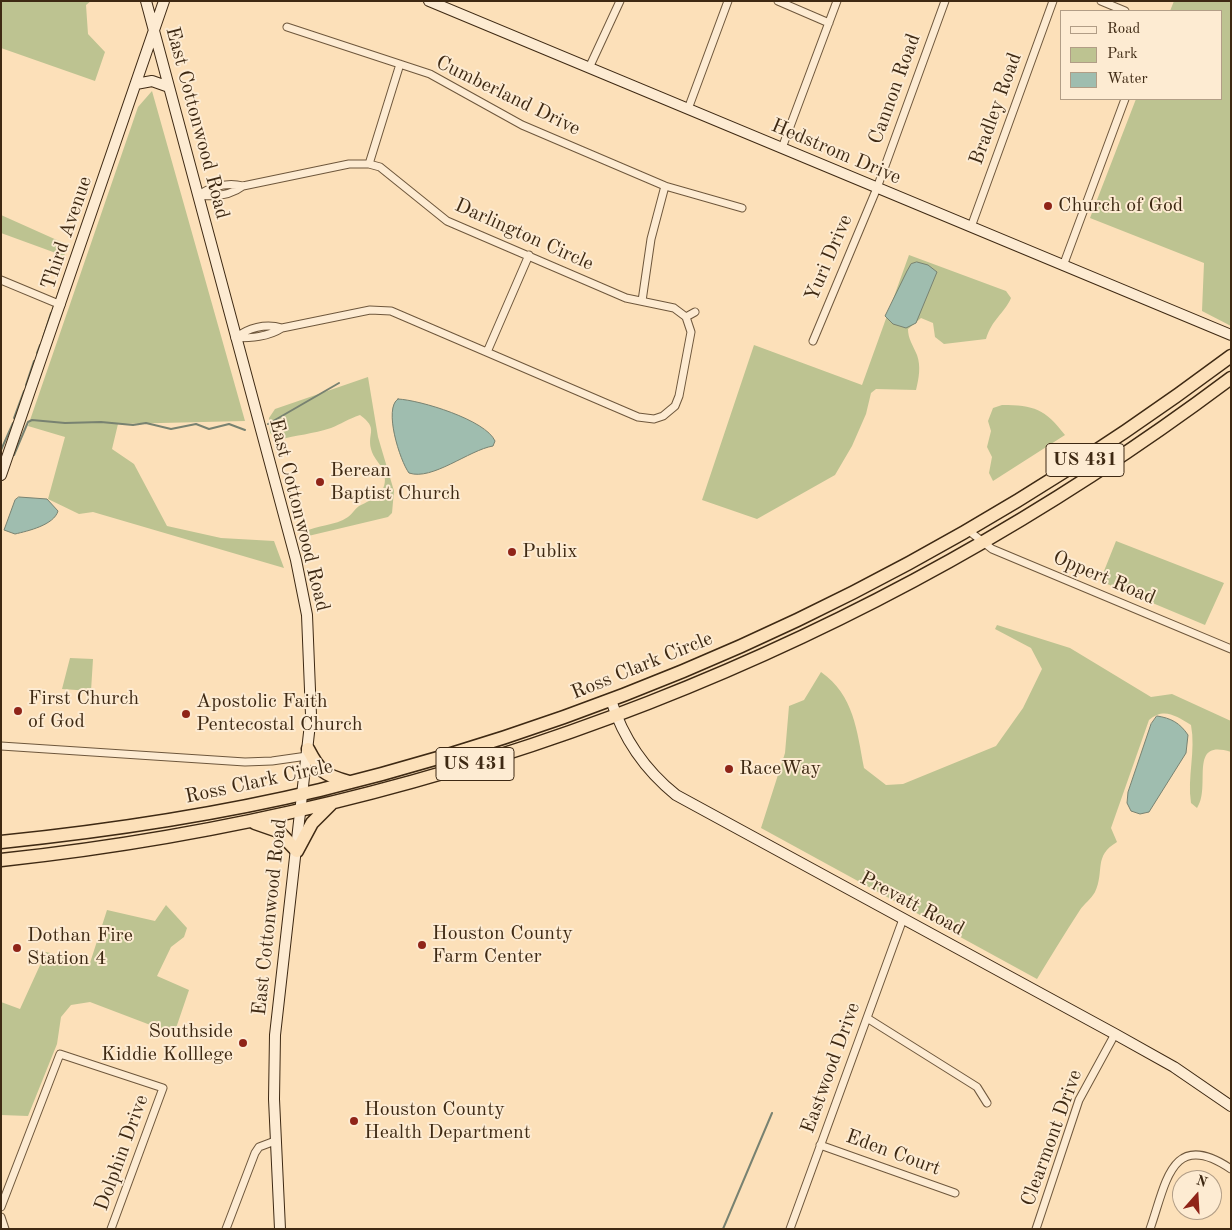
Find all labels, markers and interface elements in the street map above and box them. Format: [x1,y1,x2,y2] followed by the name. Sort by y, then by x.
[1060,10,1222,100] legend
[1107,22,1140,37] text: Road
[160,24,234,222] street label: East Cottonwood Road
[864,31,926,147] street label: Cannon Road
[1107,47,1138,62] text: Park
[965,50,1027,168] street label: Bradley Road
[432,51,584,141] street label: Cumberland Drive
[1107,72,1148,87] text: Water
[767,114,905,190] street label: Hedstrom Drive
[36,173,98,293] street label: Third Avenue
[451,194,597,276] street label: Darlington Circle
[1058,194,1183,218] place label: Church of God
[1042,200,1054,212] marker: Church of God
[800,211,858,305] street label: Yuri Drive
[263,416,335,614] street label: East Cottonwood Road
[1046,444,1124,476] road number: US 431
[330,459,460,506] place label: Berean Baptist Church
[314,476,326,488] marker: Berean Baptist Church
[522,540,578,564] place label: Publix
[506,546,518,558] marker: Publix
[1049,546,1159,610] street label: Oppert Road
[568,627,716,705] street label: Ross Clark Circle
[28,687,139,734] place label: First Church of God
[196,690,363,737] place label: Apostolic Faith Pentecostal Church
[12,705,24,717] marker: First Church of God
[180,708,192,720] marker: Apostolic Faith Pentecostal Church
[436,748,514,781] road number: US 431
[183,755,335,809] street label: Ross Clark Circle
[739,757,821,781] place label: RaceWay
[723,763,735,775] marker: RaceWay
[248,817,292,1017] street label: East Cottonwood Road
[856,866,968,942] street label: Prevatt Road
[432,922,573,969] place label: Houston County Farm Center
[27,924,133,971] place label: Dothan Fire Station 4
[416,939,428,951] marker: Houston County Farm Center
[11,942,23,954] marker: Dothan Fire Station 4
[796,999,866,1137] street label: Eastwood Drive
[101,1020,233,1067] place label: Southside Kiddie Kolllege
[237,1037,249,1049] marker: Southside Kiddie Kolllege
[1016,1067,1088,1209] street label: Clearmont Drive
[90,1092,154,1214] street label: Dolphin Drive
[364,1098,531,1145] place label: Houston County Health Department
[348,1115,360,1127] marker: Houston County Health Department
[842,1125,944,1181] street label: Eden Court
[1172,1170,1222,1220] north arrow
[1194,1173,1209,1190] text: N

